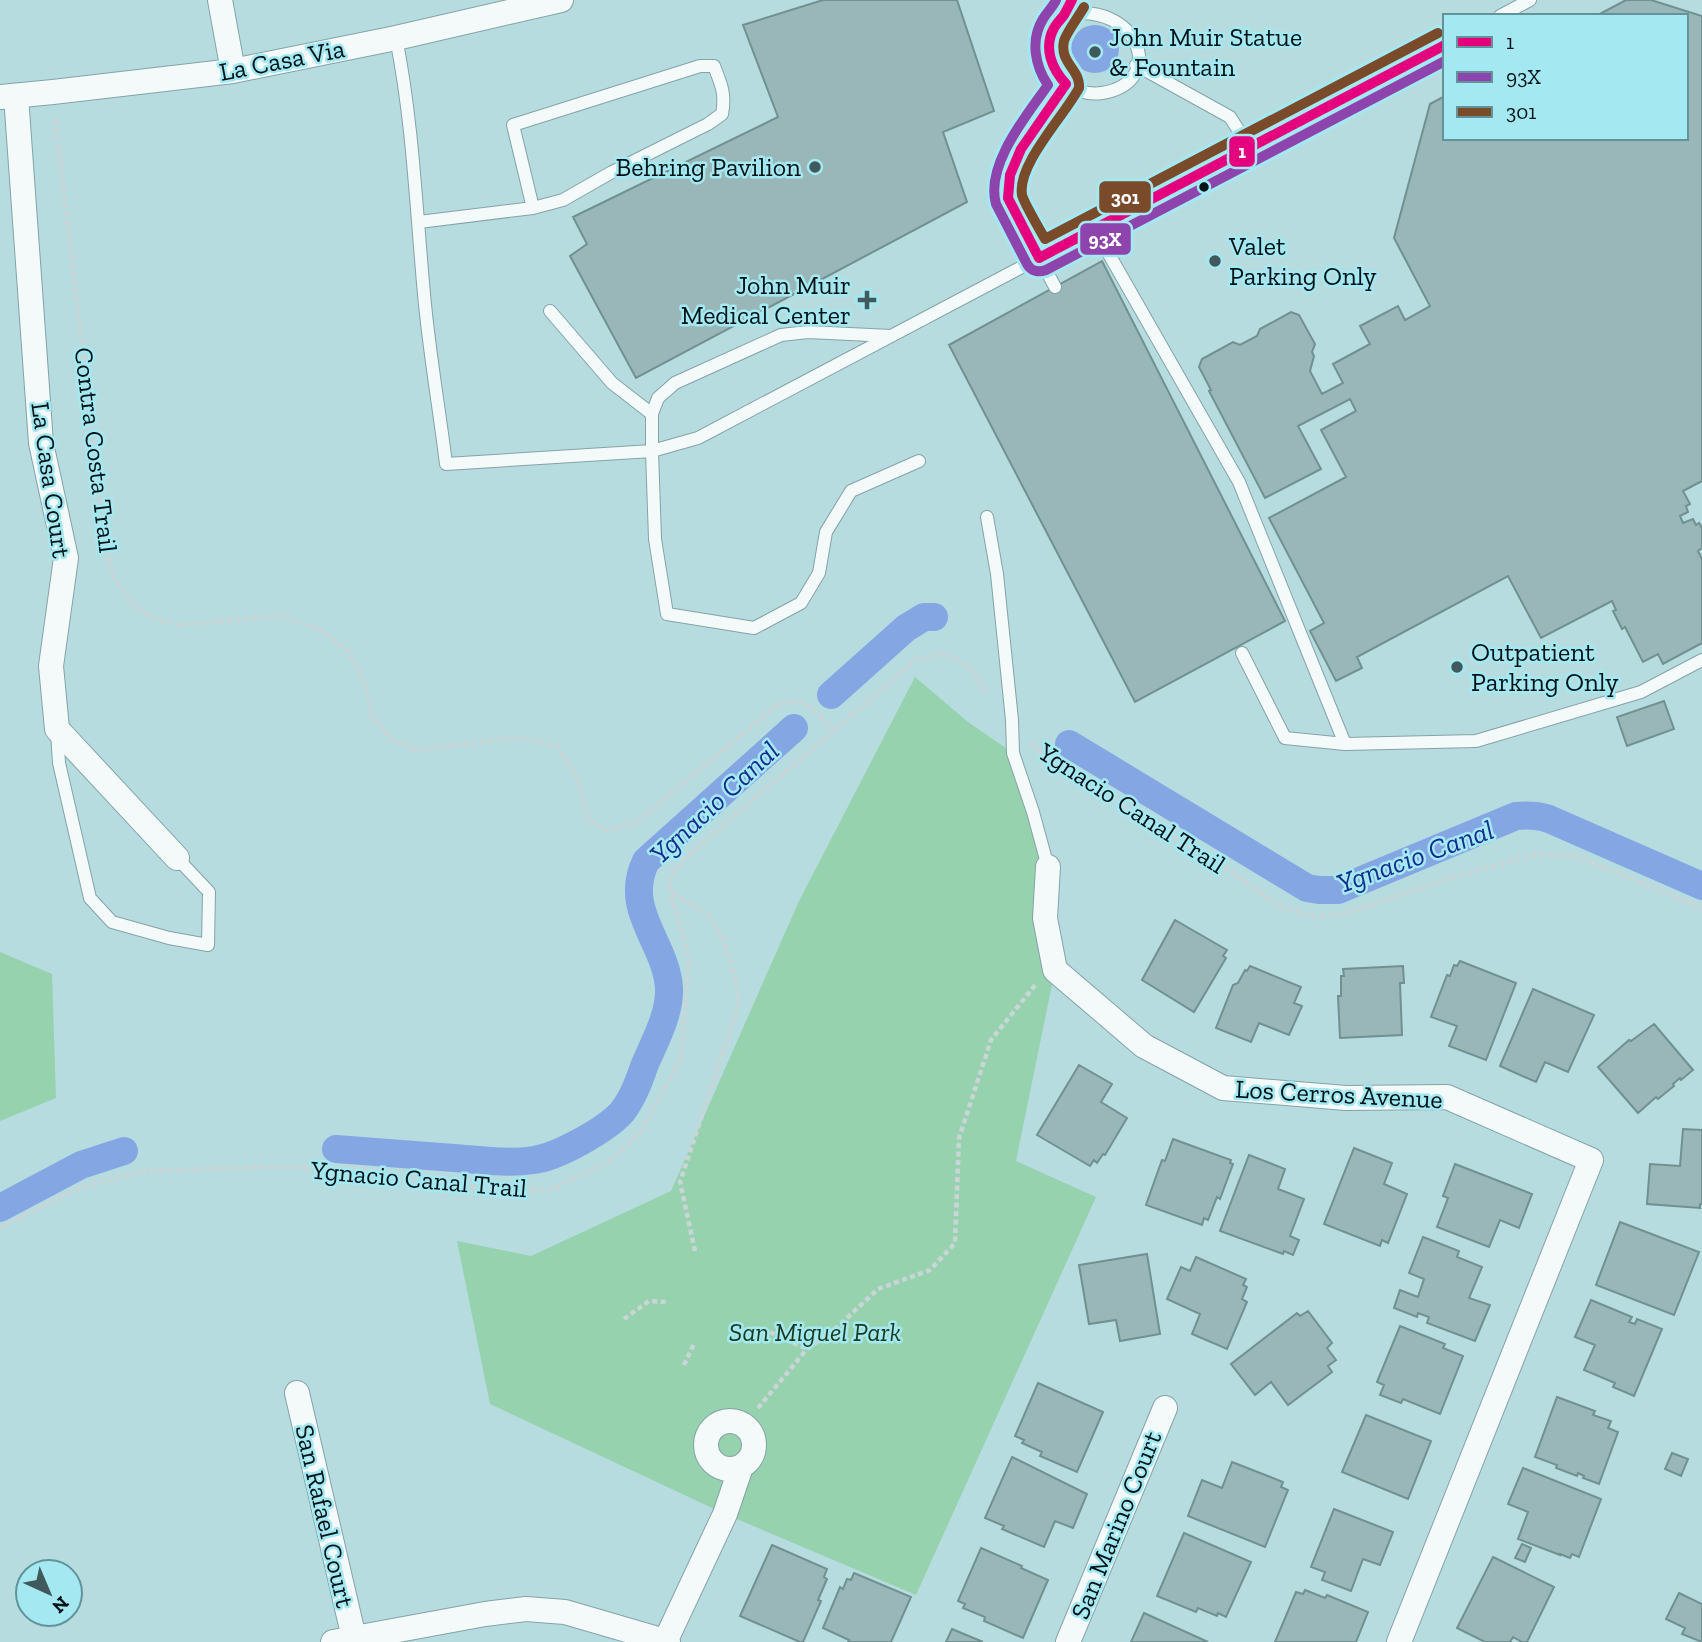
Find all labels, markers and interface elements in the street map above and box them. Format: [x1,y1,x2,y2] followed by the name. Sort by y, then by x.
[1443,14,1688,140] legend
[1109,21,1302,83] place label: John Muir Statue & Fountain
[1506,29,1514,54] text: 1
[217,32,348,88] street label: La Casa Via
[1087,44,1103,60] marker: John Muir Statue & Fountain
[1506,64,1541,89] text: 93X
[1506,99,1536,124] text: 301
[1228,135,1256,168] line badge: 1
[1238,140,1246,163] text: 1
[616,151,801,183] place label: Behring Pavilion
[807,159,823,175] marker: Behring Pavilion
[1098,180,1152,214] line badge: 301
[1197,180,1211,194] unlabelled marker
[1111,186,1140,209] text: 301
[1079,222,1132,256] line badge: 93X
[1089,228,1122,251] text: 93X
[1228,230,1377,292] place label: Valet Parking Only
[1207,253,1223,269] marker: Valet Parking Only
[681,269,851,331] place label: John Muir Medical Center
[857,290,877,310] marker: John Muir Medical Center
[68,346,124,555] street label: Contra Costa Trail
[24,400,78,560] street label: La Casa Court
[1471,636,1619,698] place label: Outpatient Parking Only
[1449,659,1465,675] marker: Outpatient Parking Only
[643,734,786,870] water label: Ygnacio Canal
[1032,735,1232,880] street label: Ygnacio Canal Trail
[1332,813,1498,900] water label: Ygnacio Canal
[1234,1073,1444,1115] street label: Los Cerros Avenue
[309,1154,528,1204] street label: Ygnacio Canal Trail
[729,1316,901,1348] park label: San Miguel Park
[288,1421,362,1611] street label: San Rafael Court
[1064,1426,1168,1624] street label: San Marino Court
[14,1558,84,1628] north arrow
[47,1592,74,1618] text: N

